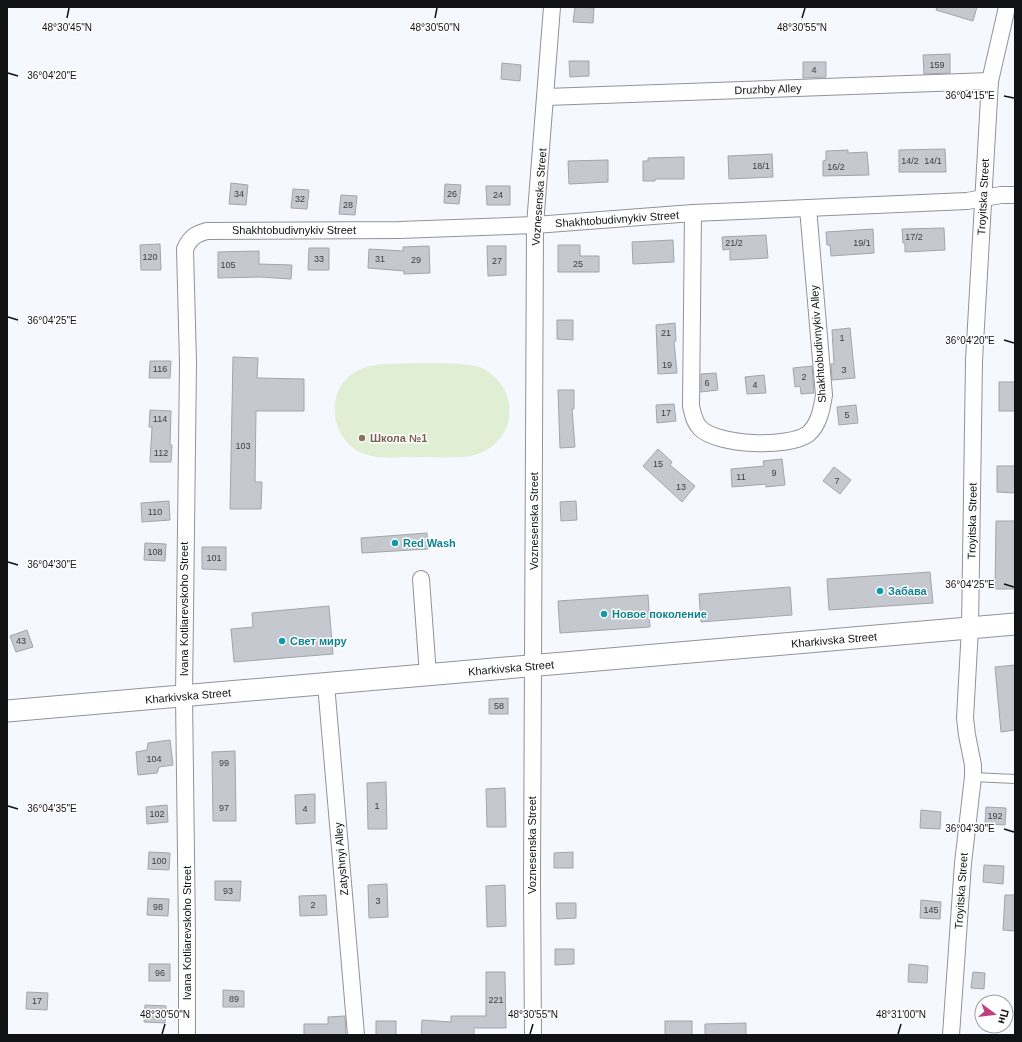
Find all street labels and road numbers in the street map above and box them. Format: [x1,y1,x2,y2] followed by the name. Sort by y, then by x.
[734,82,802,96] street label: Druzhby Alley
[530,148,548,246] street label: Voznesenska Street
[975,158,991,236] street label: Troyitska Street
[555,209,679,229] street label: Shakhtobudivnykiv Street
[232,224,356,236] street label: Shakhtobudivnykiv Street
[808,284,828,403] street label: Shakhtobudivnykiv Alley
[528,472,540,570] street label: Voznesenska Street
[965,483,979,559] street label: Troyitska Street
[178,542,190,676] street label: Ivana Kotliarevskoho Street
[791,630,877,650] street label: Kharkivska Street
[468,658,554,678] street label: Kharkivska Street
[145,686,231,706] street label: Kharkivska Street
[526,796,538,894] street label: Voznesenska Street
[332,821,350,896] street label: Zatyshnyi Alley
[952,852,970,930] street label: Troyitska Street
[181,866,193,1000] street label: Ivana Kotliarevskoho Street

